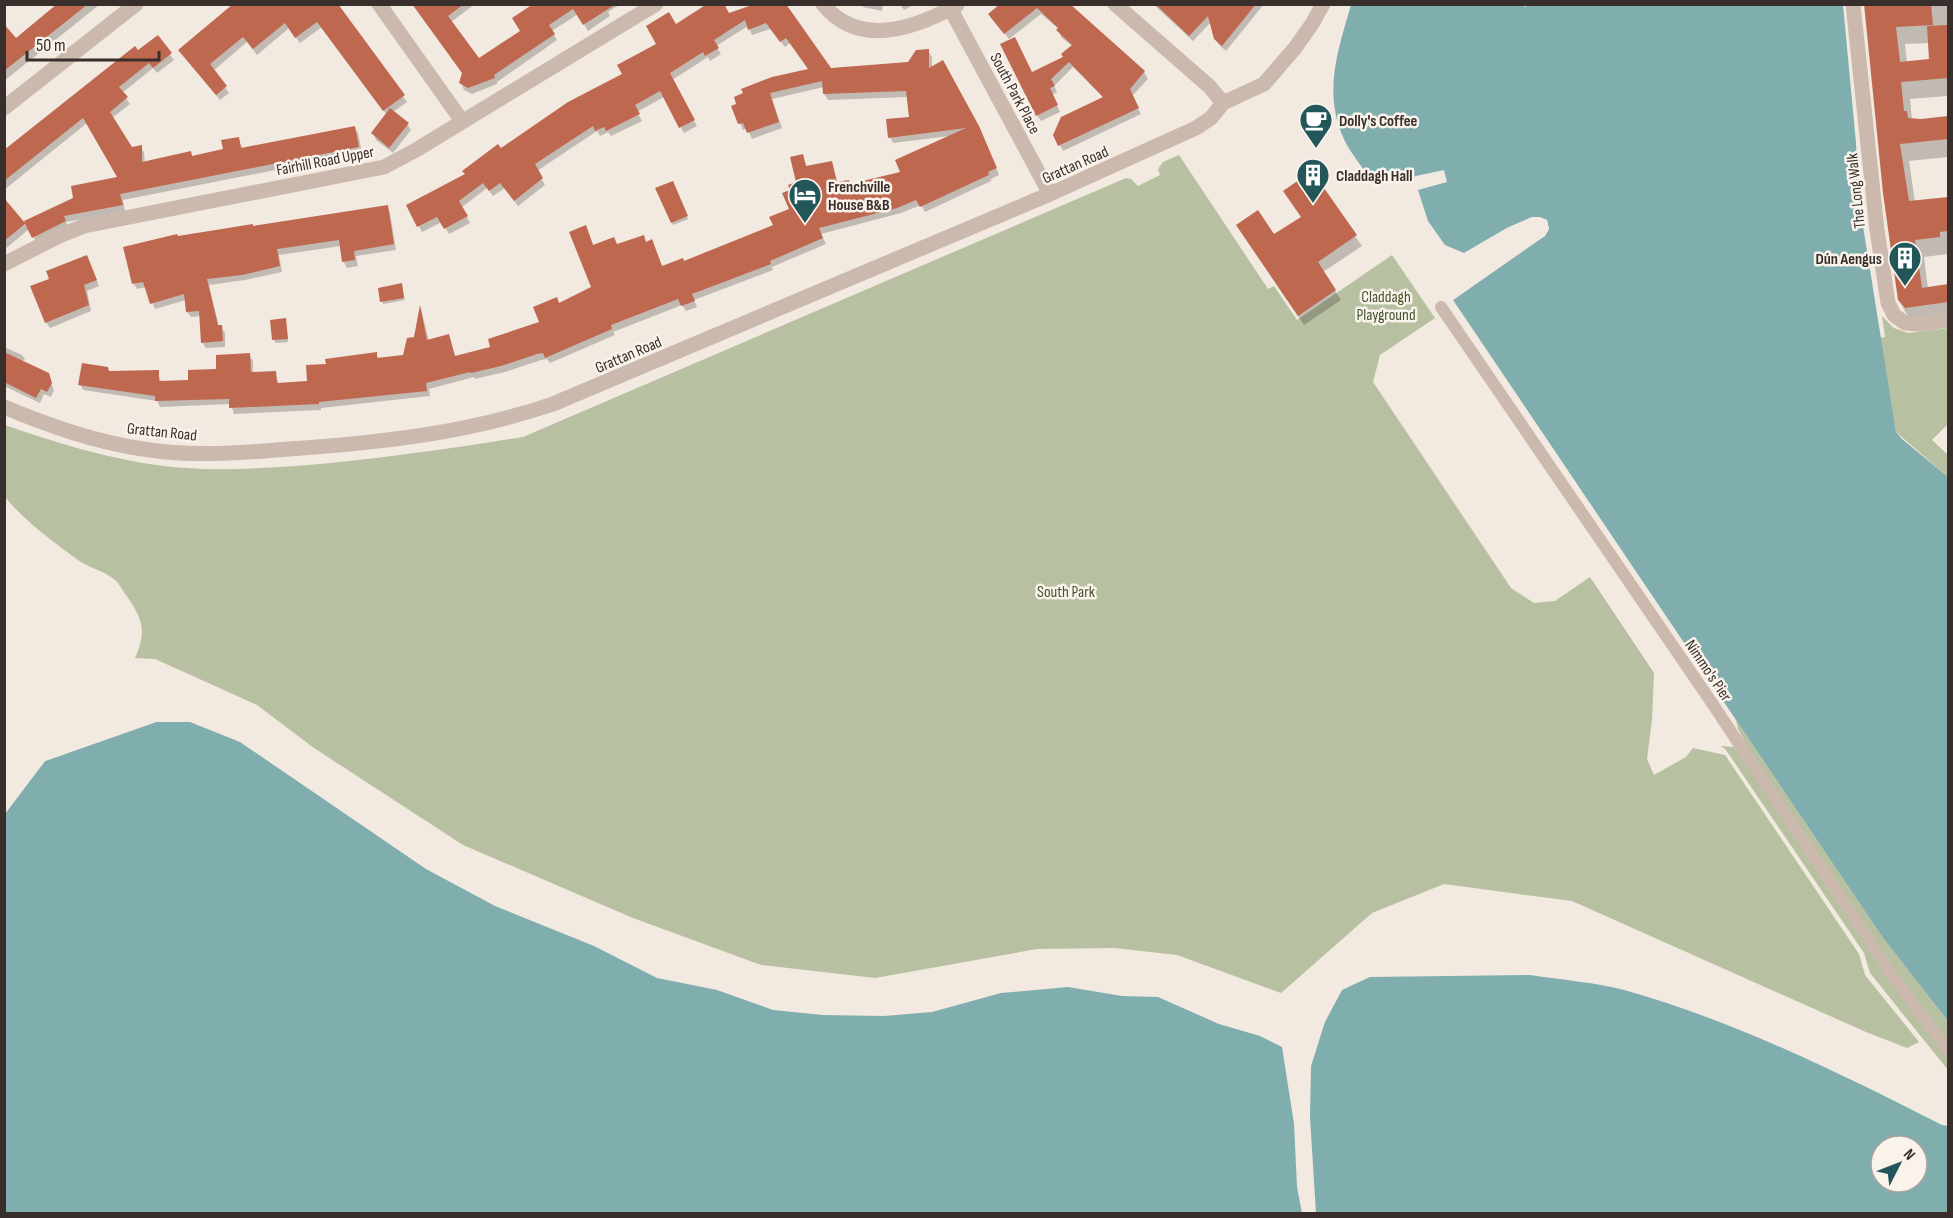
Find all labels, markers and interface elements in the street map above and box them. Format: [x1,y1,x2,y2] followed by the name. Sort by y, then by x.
[27,24,159,62] scale bar
[36,35,66,56] text: 50 m
[985,50,1044,137] street label: South Park Place
[1298,102,1334,149] cafe icon: Dolly's Coffee
[1339,112,1418,131] place label: Dolly's Coffee
[1040,142,1112,188] street label: Grattan Road
[275,143,376,180] street label: Fairhill Road Upper
[1843,152,1870,229] street label: The Long Walk
[1295,157,1331,204] building icon: Claddagh Hall
[1336,167,1412,186] place label: Claddagh Hall
[787,177,823,224] hotel icon: Frenchville House B&B
[828,178,890,215] place label: Frenchville House B&B
[1887,240,1923,287] building icon: Dún Aengus
[1816,250,1882,269] place label: Dún Aengus
[1356,288,1416,325] park label: Claddagh Playground
[592,333,665,378] street label: Grattan Road
[126,419,198,446] street label: Grattan Road
[1037,583,1095,602] park label: South Park
[1680,637,1735,705] street label: Nimmo's Pier
[1869,1134,1929,1194] north arrow
[1899,1145,1919,1164] text: N

